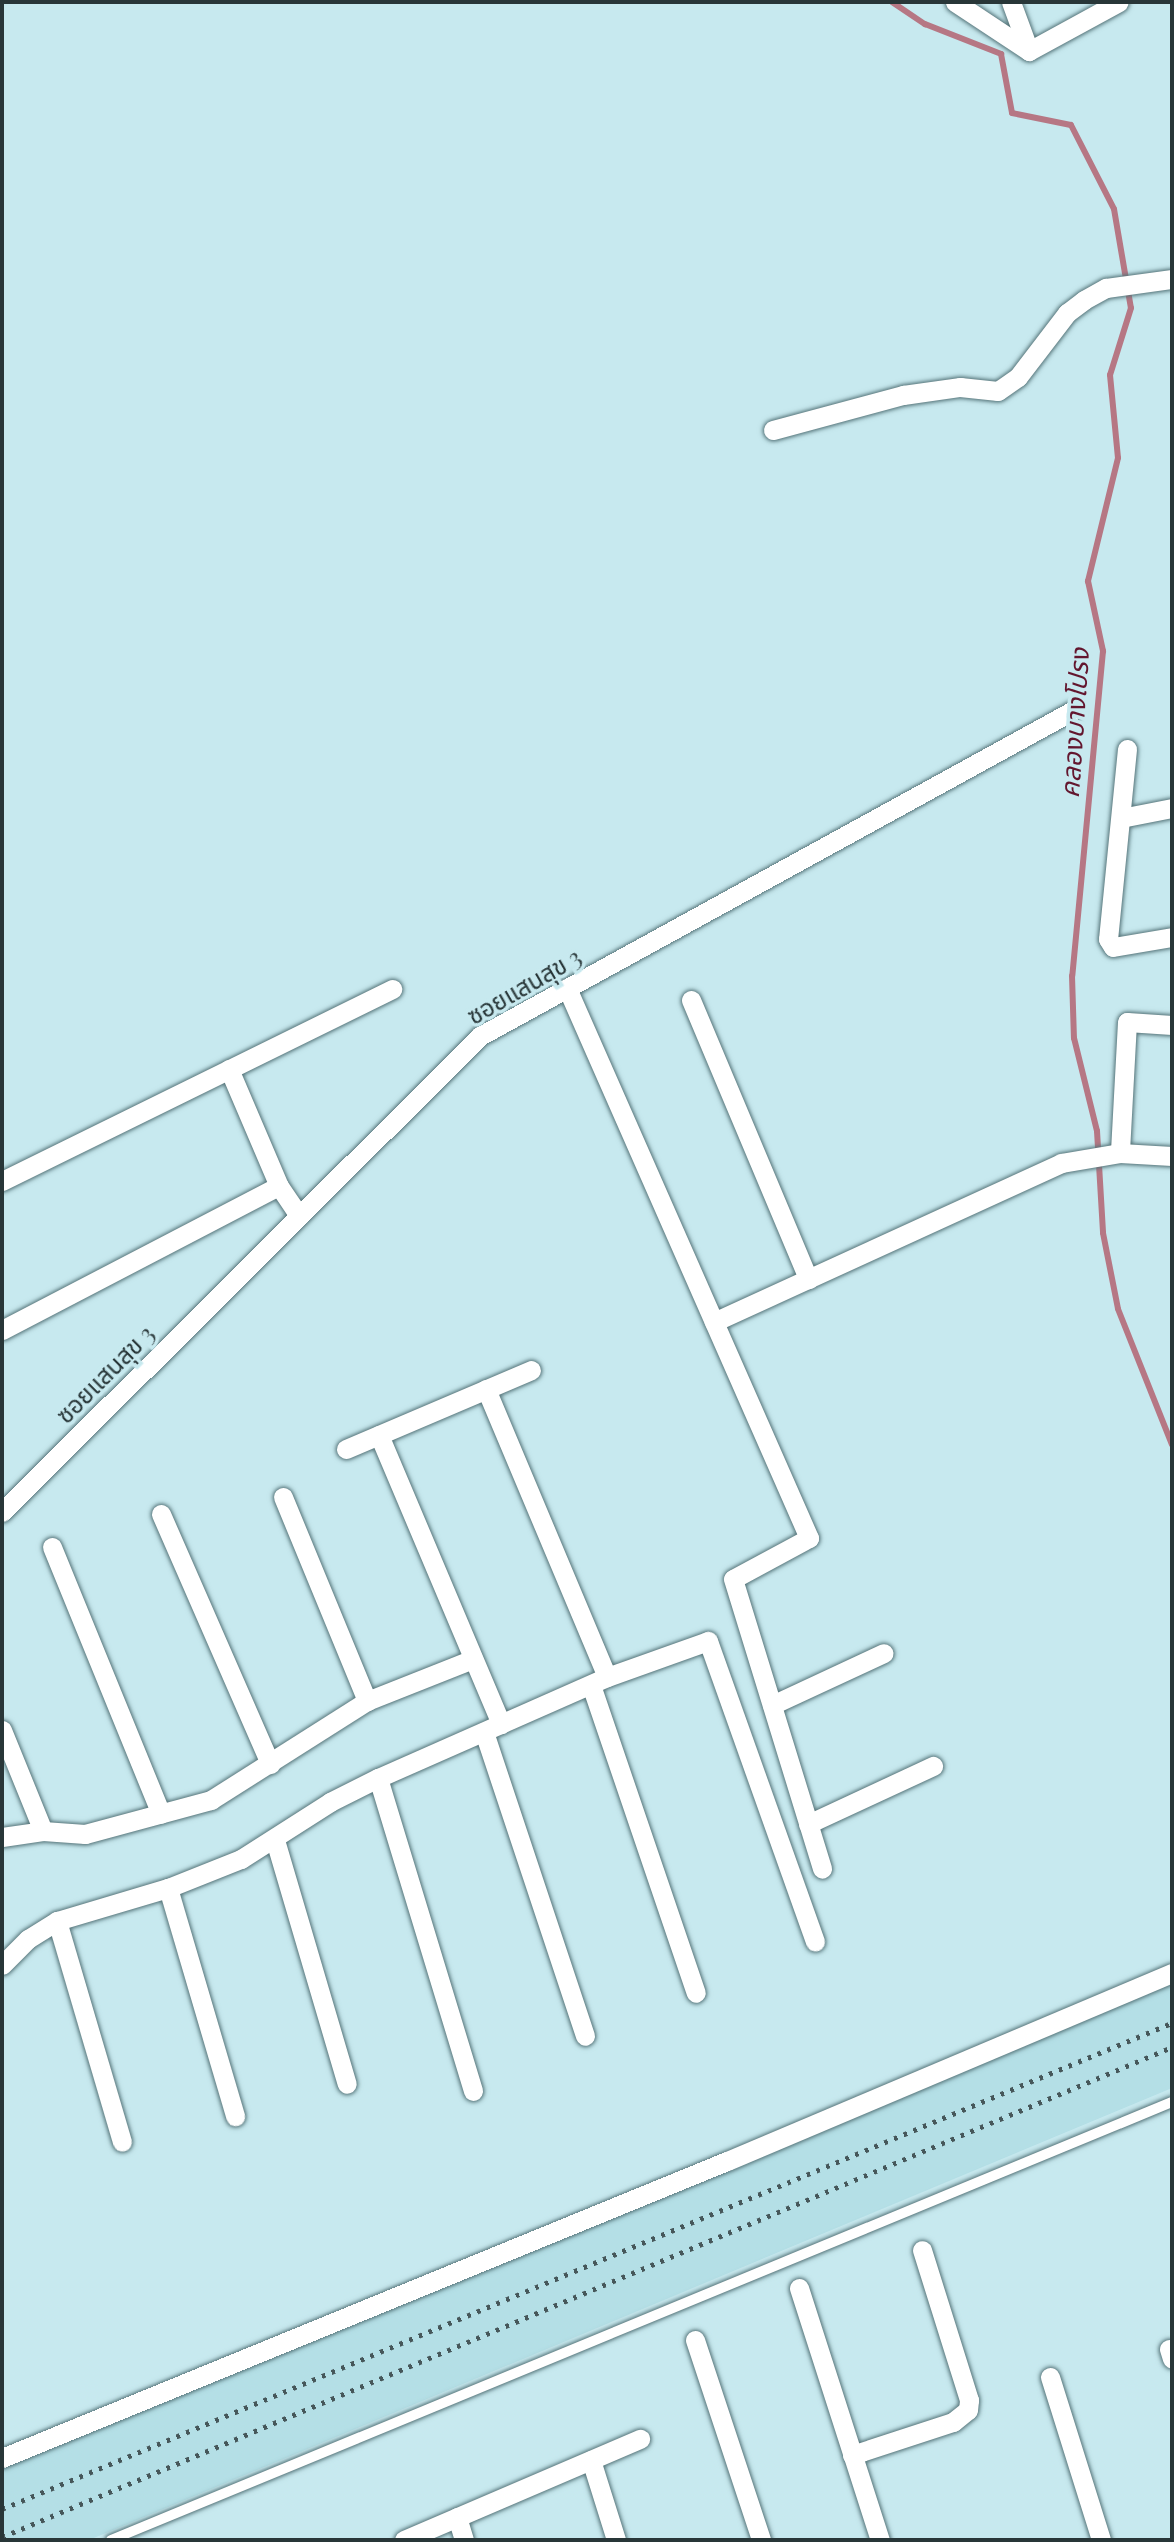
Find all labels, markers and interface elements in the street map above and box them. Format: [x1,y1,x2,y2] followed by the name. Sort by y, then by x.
[1053,647,1095,799] water label: คลองบางโปรง
[462,942,586,1030] street label: ซอยแสนสุข 3
[50,1319,160,1429] street label: ซอยแสนสุข 3

